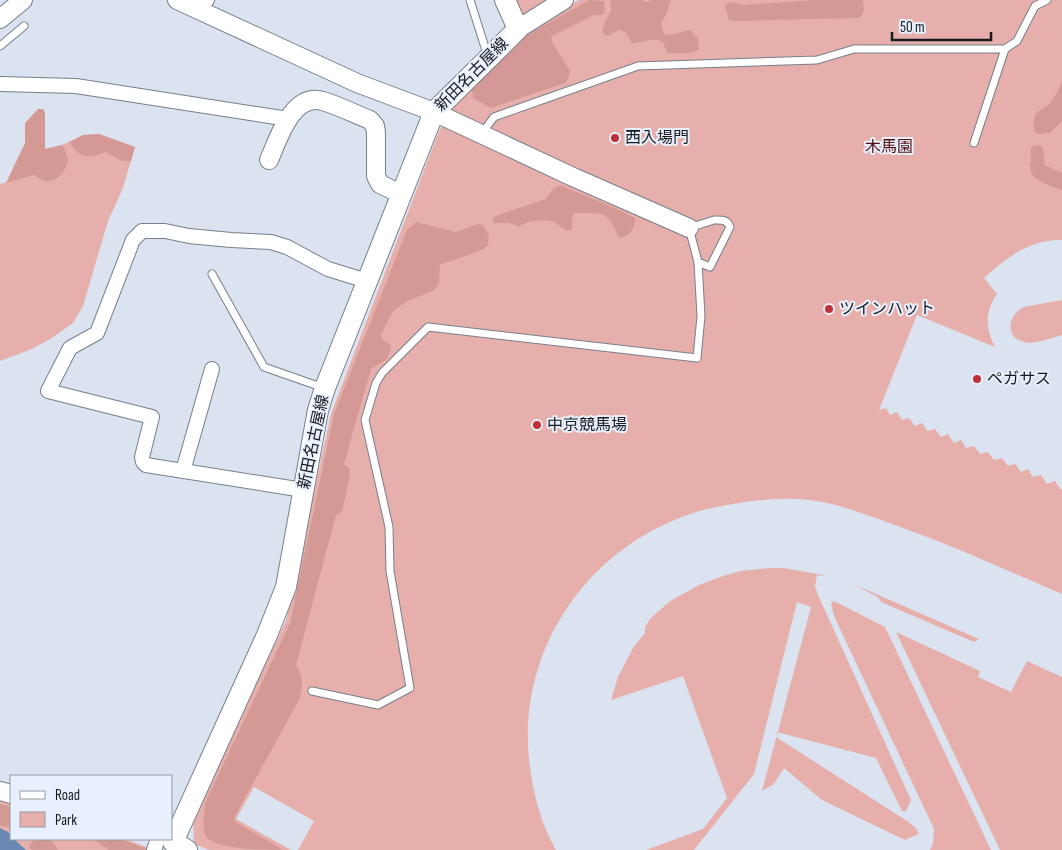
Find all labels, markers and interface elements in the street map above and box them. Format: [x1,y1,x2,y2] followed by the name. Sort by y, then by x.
[892,10,991,42] scale bar
[900,18,925,37] text: 50 m
[431,34,513,116] street label: 新田名古屋線
[625,129,689,148] place label: 西入場門
[609,132,621,144] marker: 西入場門
[865,138,913,157] park label: 木馬園
[839,300,935,319] place label: ツインハット
[823,303,835,315] marker: ツインハット
[987,370,1051,389] place label: ペガサス
[971,373,983,385] marker: ペガサス
[295,393,333,491] street label: 新田名古屋線
[547,416,627,435] place label: 中京競馬場
[531,419,543,431] marker: 中京競馬場
[10,775,172,840] legend
[55,786,80,805] text: Road
[55,811,77,830] text: Park

